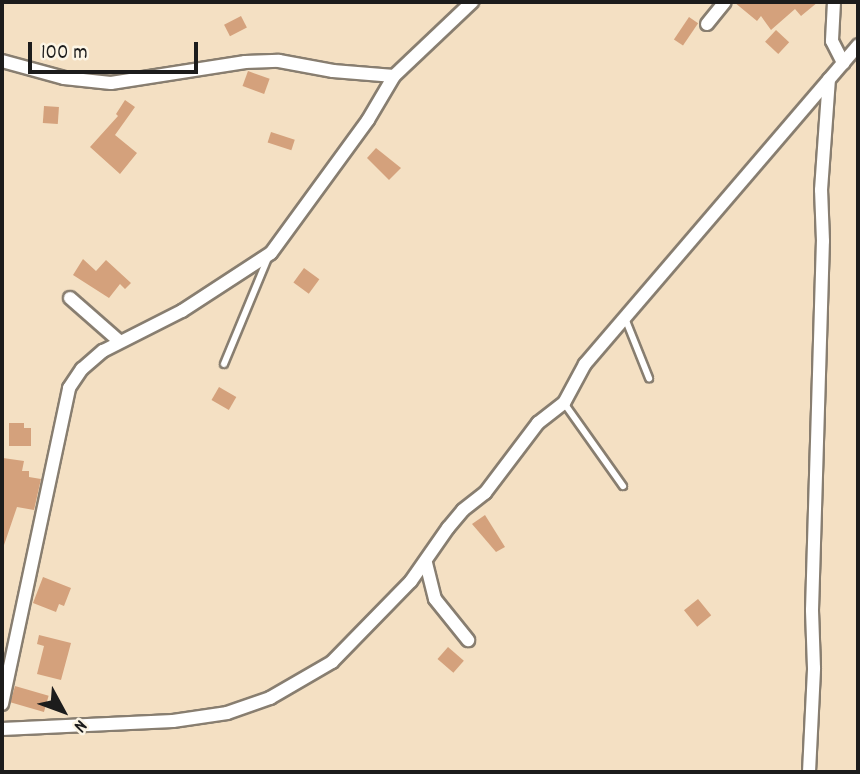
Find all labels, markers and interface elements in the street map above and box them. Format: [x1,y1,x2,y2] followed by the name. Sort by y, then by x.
[32,28,201,72] scale bar
[41,39,88,69] text: 100 m
[28,676,98,746] north arrow
[66,713,93,737] text: N

